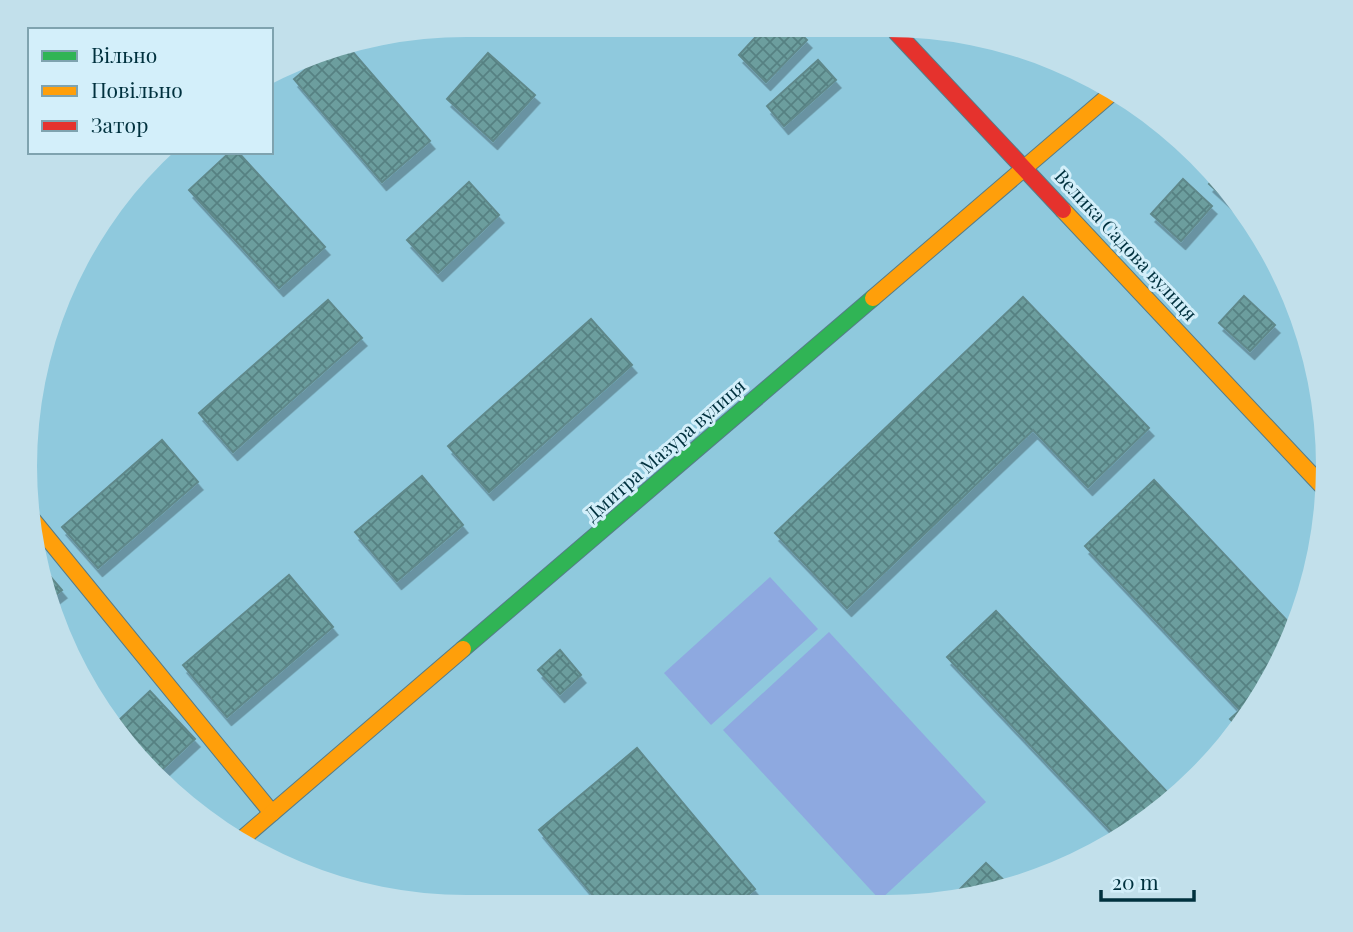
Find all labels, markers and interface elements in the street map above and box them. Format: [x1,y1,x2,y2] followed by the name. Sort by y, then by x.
[28,28,273,154] legend
[91,40,157,68] text: Вільно
[91,75,183,103] text: Повільно
[91,110,148,138] text: Затор
[1050,163,1204,326] street label: Велика Садова вулиця
[578,372,750,526] street label: Дмитра Мазура вулиця
[1101,858,1194,902] scale bar
[1112,867,1159,895] text: 20 m

